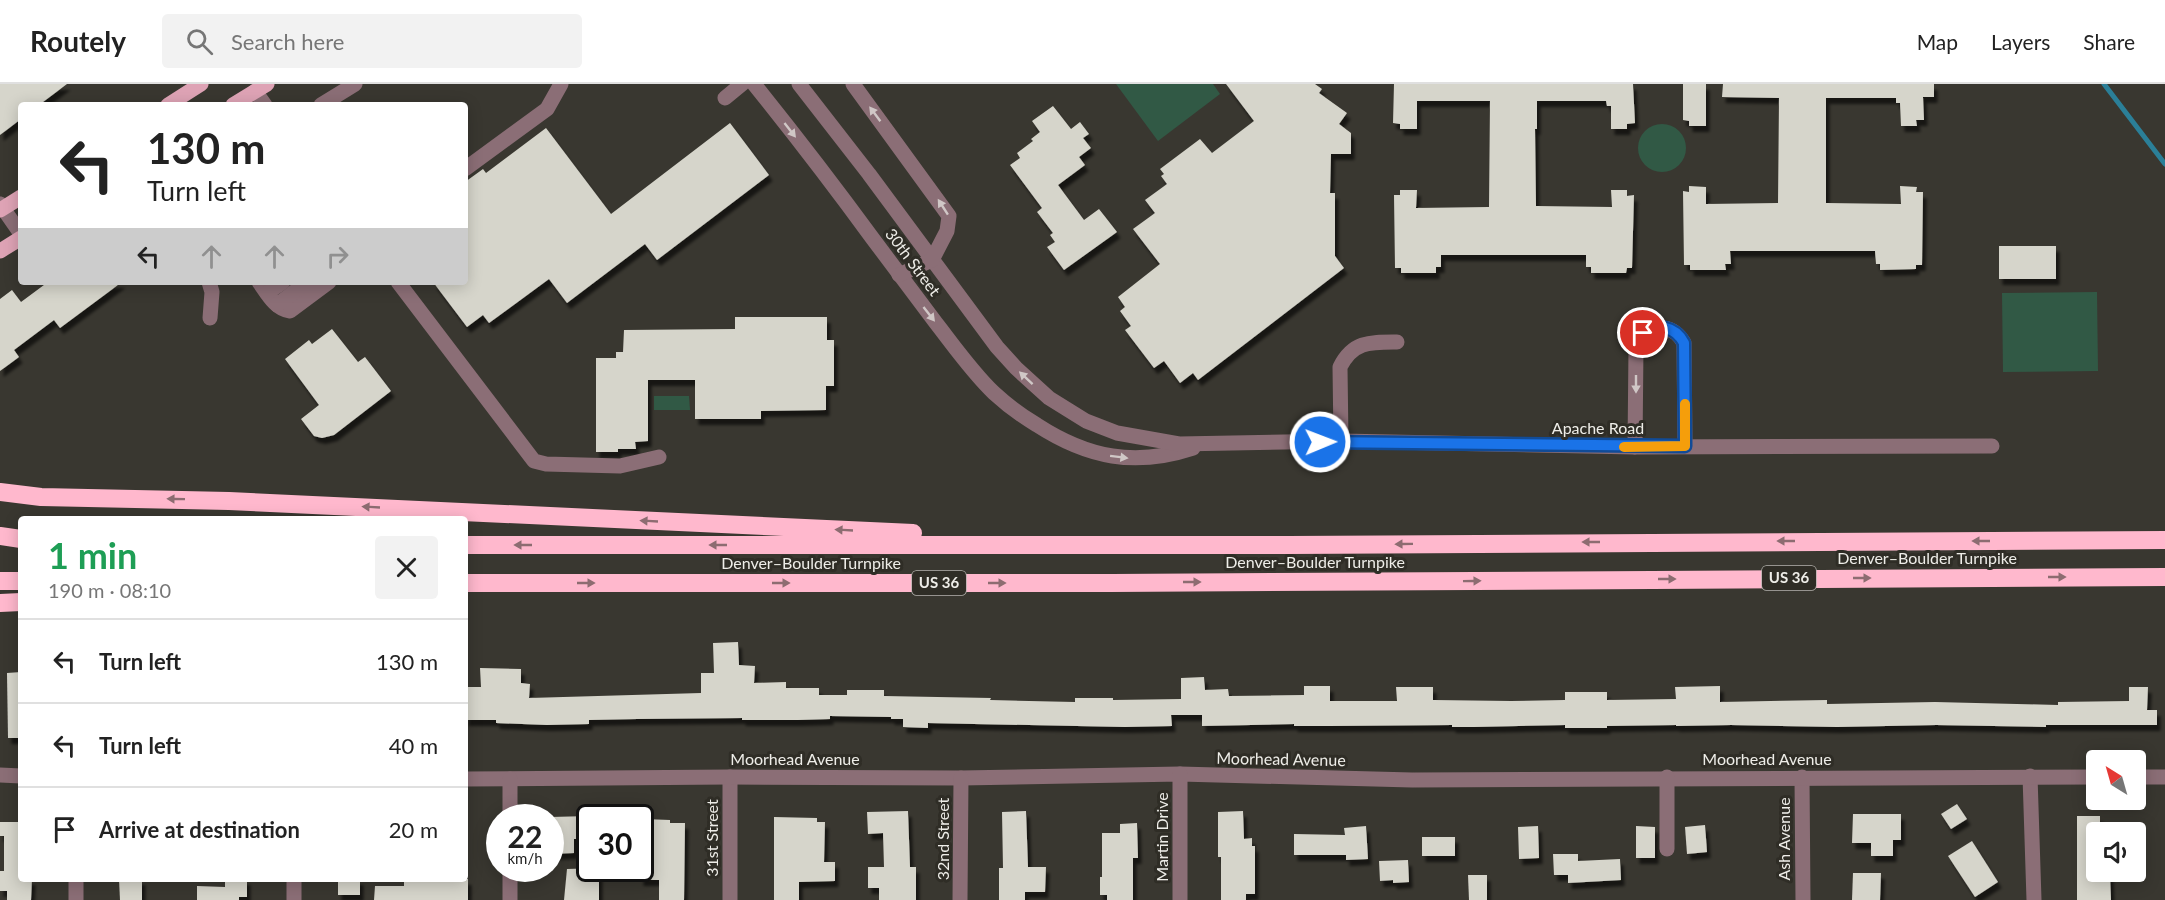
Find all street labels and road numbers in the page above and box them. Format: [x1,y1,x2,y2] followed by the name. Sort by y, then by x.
[882,224,945,299] street label: 30th Street
[1552,418,1644,437] street label: Apache Road
[1837,548,2017,567] street label: Denver–Boulder Turnpike
[1225,552,1405,571] street label: Denver–Boulder Turnpike
[721,553,901,572] street label: Denver–Boulder Turnpike
[1762,566,1816,590] road number: US 36
[912,571,966,595] road number: US 36
[1216,748,1346,769] street label: Moorhead Avenue
[730,749,860,768] street label: Moorhead Avenue
[1702,749,1832,768] street label: Moorhead Avenue
[1152,792,1171,882] street label: Martin Drive
[933,797,952,880] street label: 32nd Street
[1774,797,1793,881] street label: Ash Avenue
[702,799,721,877] street label: 31st Street

